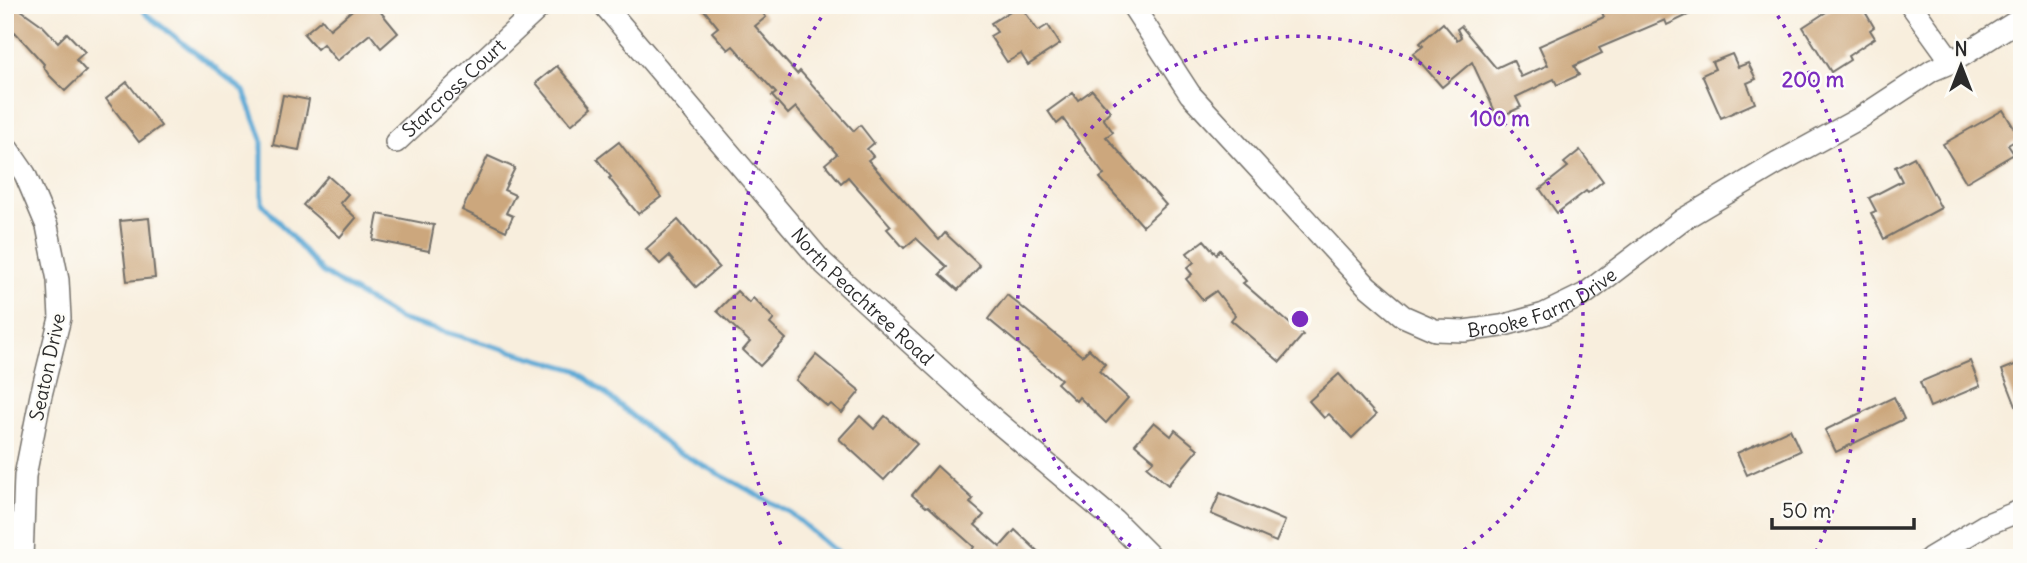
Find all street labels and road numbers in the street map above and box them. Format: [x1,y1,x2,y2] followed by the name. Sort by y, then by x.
[397,34,510,142] street label: Starcross Court
[786,223,939,370] street label: North Peachtree Road
[1466,262,1621,342] street label: Brooke Farm Drive
[24,311,70,423] street label: Seaton Drive

